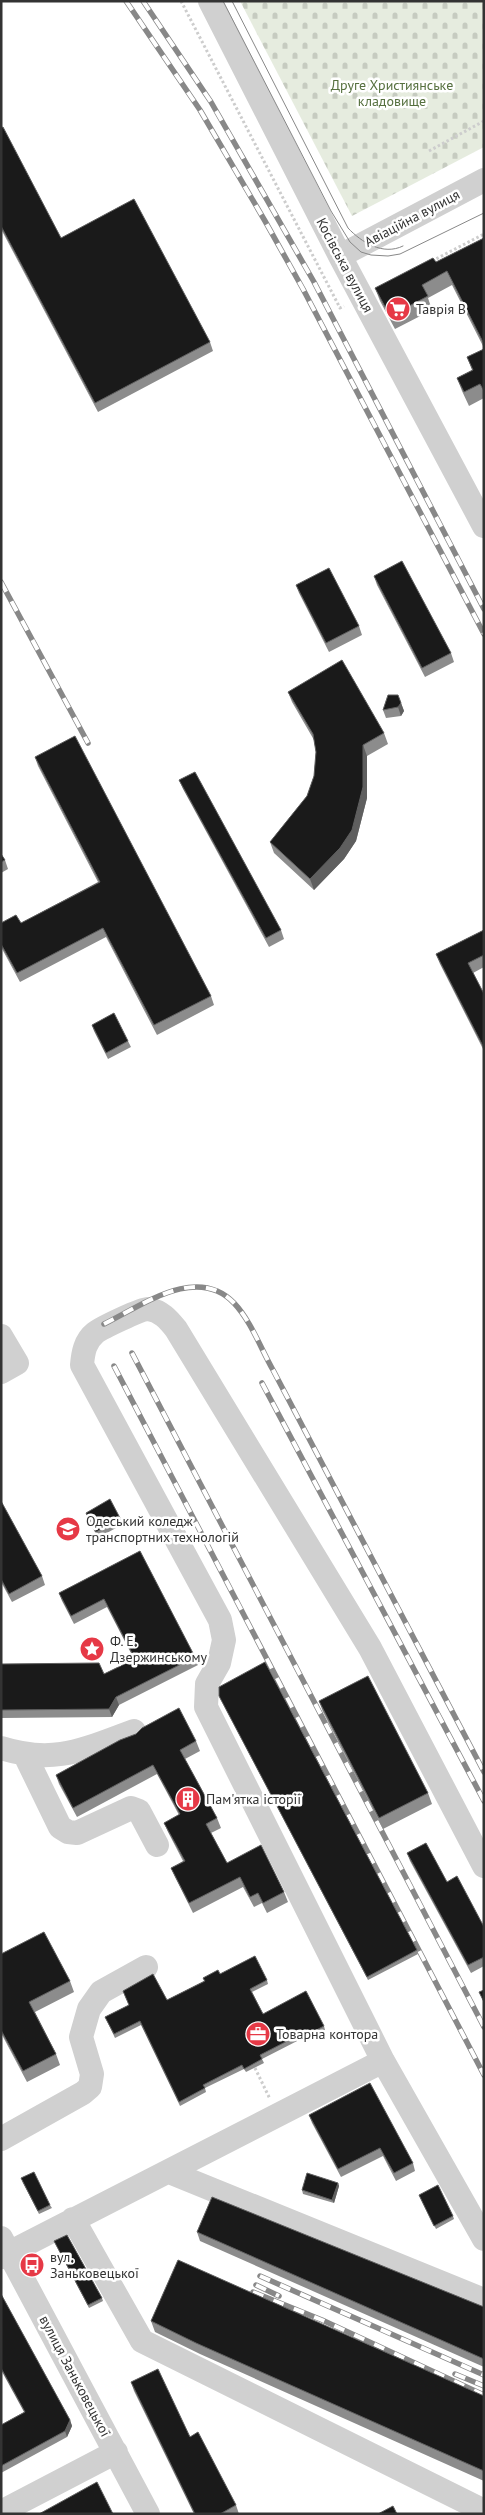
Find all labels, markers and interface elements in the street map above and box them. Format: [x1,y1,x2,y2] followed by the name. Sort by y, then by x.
[331,76,453,110] park label: Друге Християнське кладовище
[361,185,463,251] street label: Авіаційна вулиця
[312,215,378,315] street label: Косівська вулиця
[385,296,411,322] supermarket icon: Таврія В
[416,300,466,318] place label: Таврія В
[86,1512,239,1546] place label: Одеський коледж транспортних технологій
[55,1516,81,1542] school or university icon: Одеський коледж транспортних технологій
[110,1632,207,1666] place label: Ф. Е. Дзержинському
[79,1636,105,1662] place icon: Ф. Е. Дзержинському
[175,1786,201,1812] building icon: Пам'ятка історії
[206,1790,301,1808] place label: Пам'ятка історії
[245,2021,271,2047] office icon: Товарна контора
[276,2025,378,2043] place label: Товарна контора
[50,2248,139,2282] place label: вул. Заньковецької
[19,2252,45,2278] bus stop icon: вул. Заньковецької
[35,2312,115,2440] street label: вулиця Заньковецької

